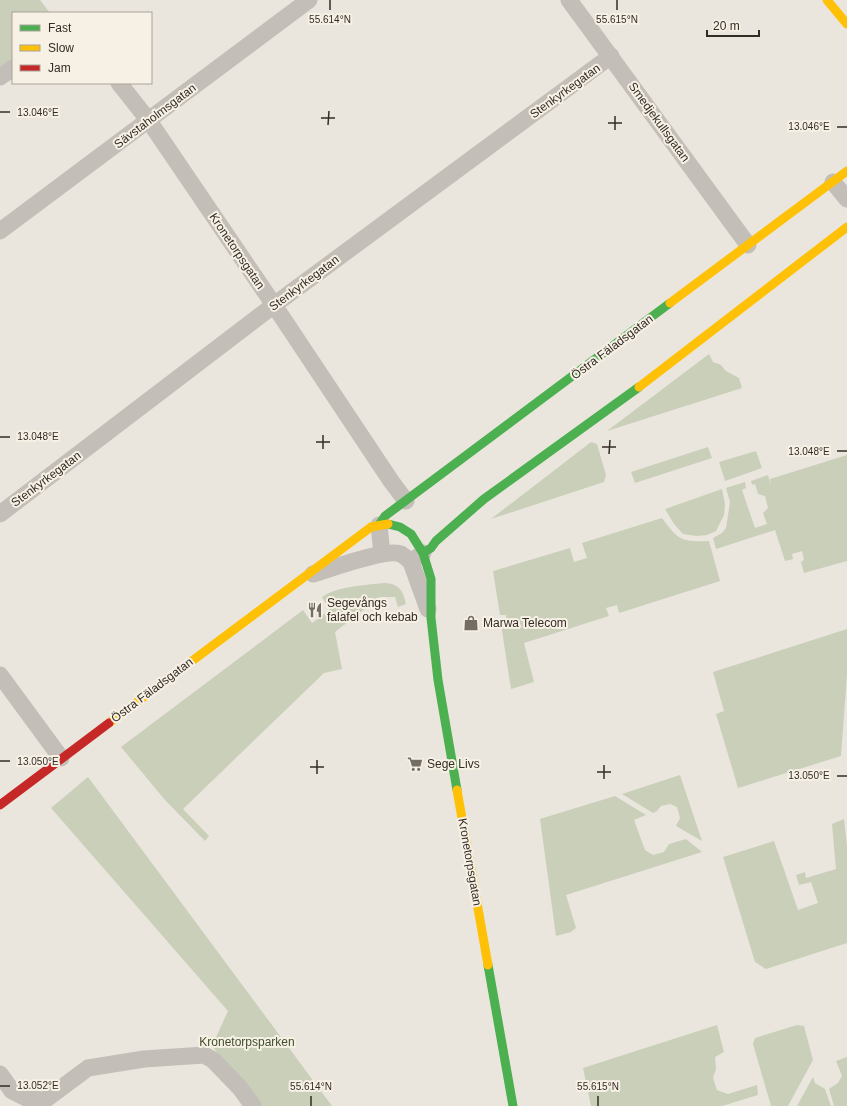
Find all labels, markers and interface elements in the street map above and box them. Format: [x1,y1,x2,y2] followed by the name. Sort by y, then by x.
[12,12,152,84] legend
[707,12,759,38] scale bar
[309,14,351,25] text: 55.614°N
[596,14,638,25] text: 55.615°N
[713,19,740,33] text: 20 m
[48,21,72,35] text: Fast
[48,41,74,55] text: Slow
[48,61,71,75] text: Jam
[527,61,603,121] street label: Stenkyrkegatan
[625,80,693,164] street label: Smedjekullsgatan
[111,81,199,151] street label: Sävstaholmsgatan
[17,107,59,118] text: 13.046°E
[788,121,830,132] text: 13.046°E
[206,210,268,292] street label: Kronetorpsgatan
[266,252,342,314] street label: Stenkyrkegatan
[568,312,656,382] street label: Östra Fäladsgatan
[17,431,59,442] text: 13.048°E
[788,446,830,457] text: 13.048°E
[8,448,84,510] street label: Stenkyrkegatan
[327,596,418,624] place label: Segevångs falafel och kebab
[306,601,324,619] restaurant icon: Segevångs falafel och kebab
[462,614,480,632] shop icon: Marwa Telecom
[483,616,567,630] place label: Marwa Telecom
[108,655,196,725] street label: Östra Fäladsgatan
[406,755,424,773] supermarket icon: Sege Livs
[17,756,59,767] text: 13.050°E
[427,757,480,771] place label: Sege Livs
[788,770,830,781] text: 13.050°E
[455,817,485,907] street label: Kronetorpsgatan
[199,1035,295,1049] park label: Kronetorpsparken
[17,1080,59,1091] text: 13.052°E
[290,1081,332,1092] text: 55.614°N
[577,1081,619,1092] text: 55.615°N

